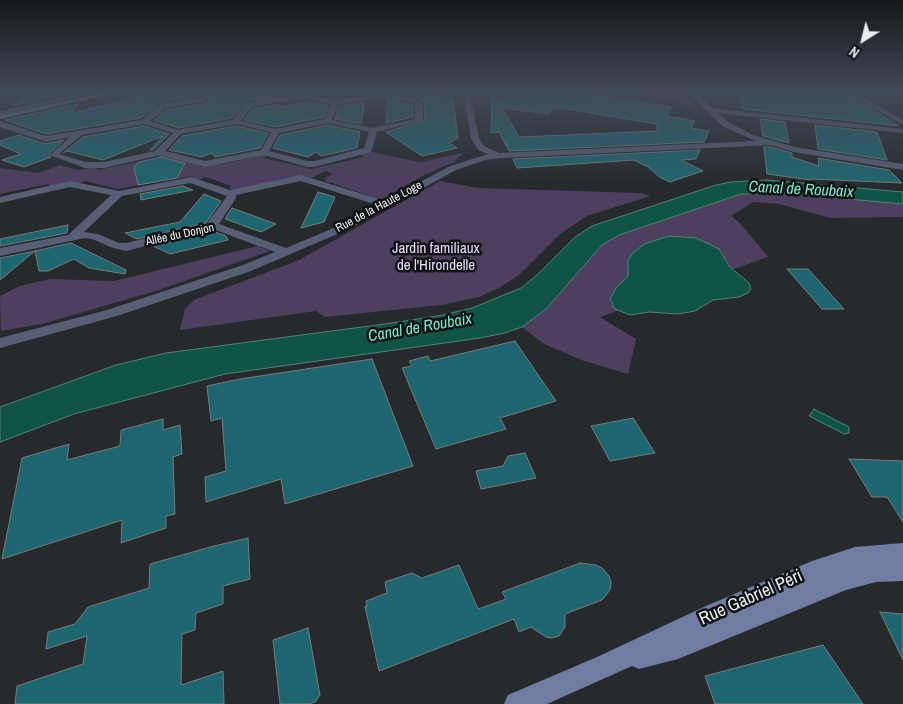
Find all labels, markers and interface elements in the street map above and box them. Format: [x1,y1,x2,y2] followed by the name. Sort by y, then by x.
[838,15,888,65] north arrow
[846,42,863,62] text: N
[333,178,425,236] street label: Rue de la Haute Loge
[748,178,854,202] water label: Canal de Roubaix
[145,221,215,249] street label: Allée du Donjon
[392,240,480,275] park label: Jardin familiaux de l'Hirondelle
[367,309,473,347] water label: Canal de Roubaix
[696,566,806,630] street label: Rue Gabriel Péri

